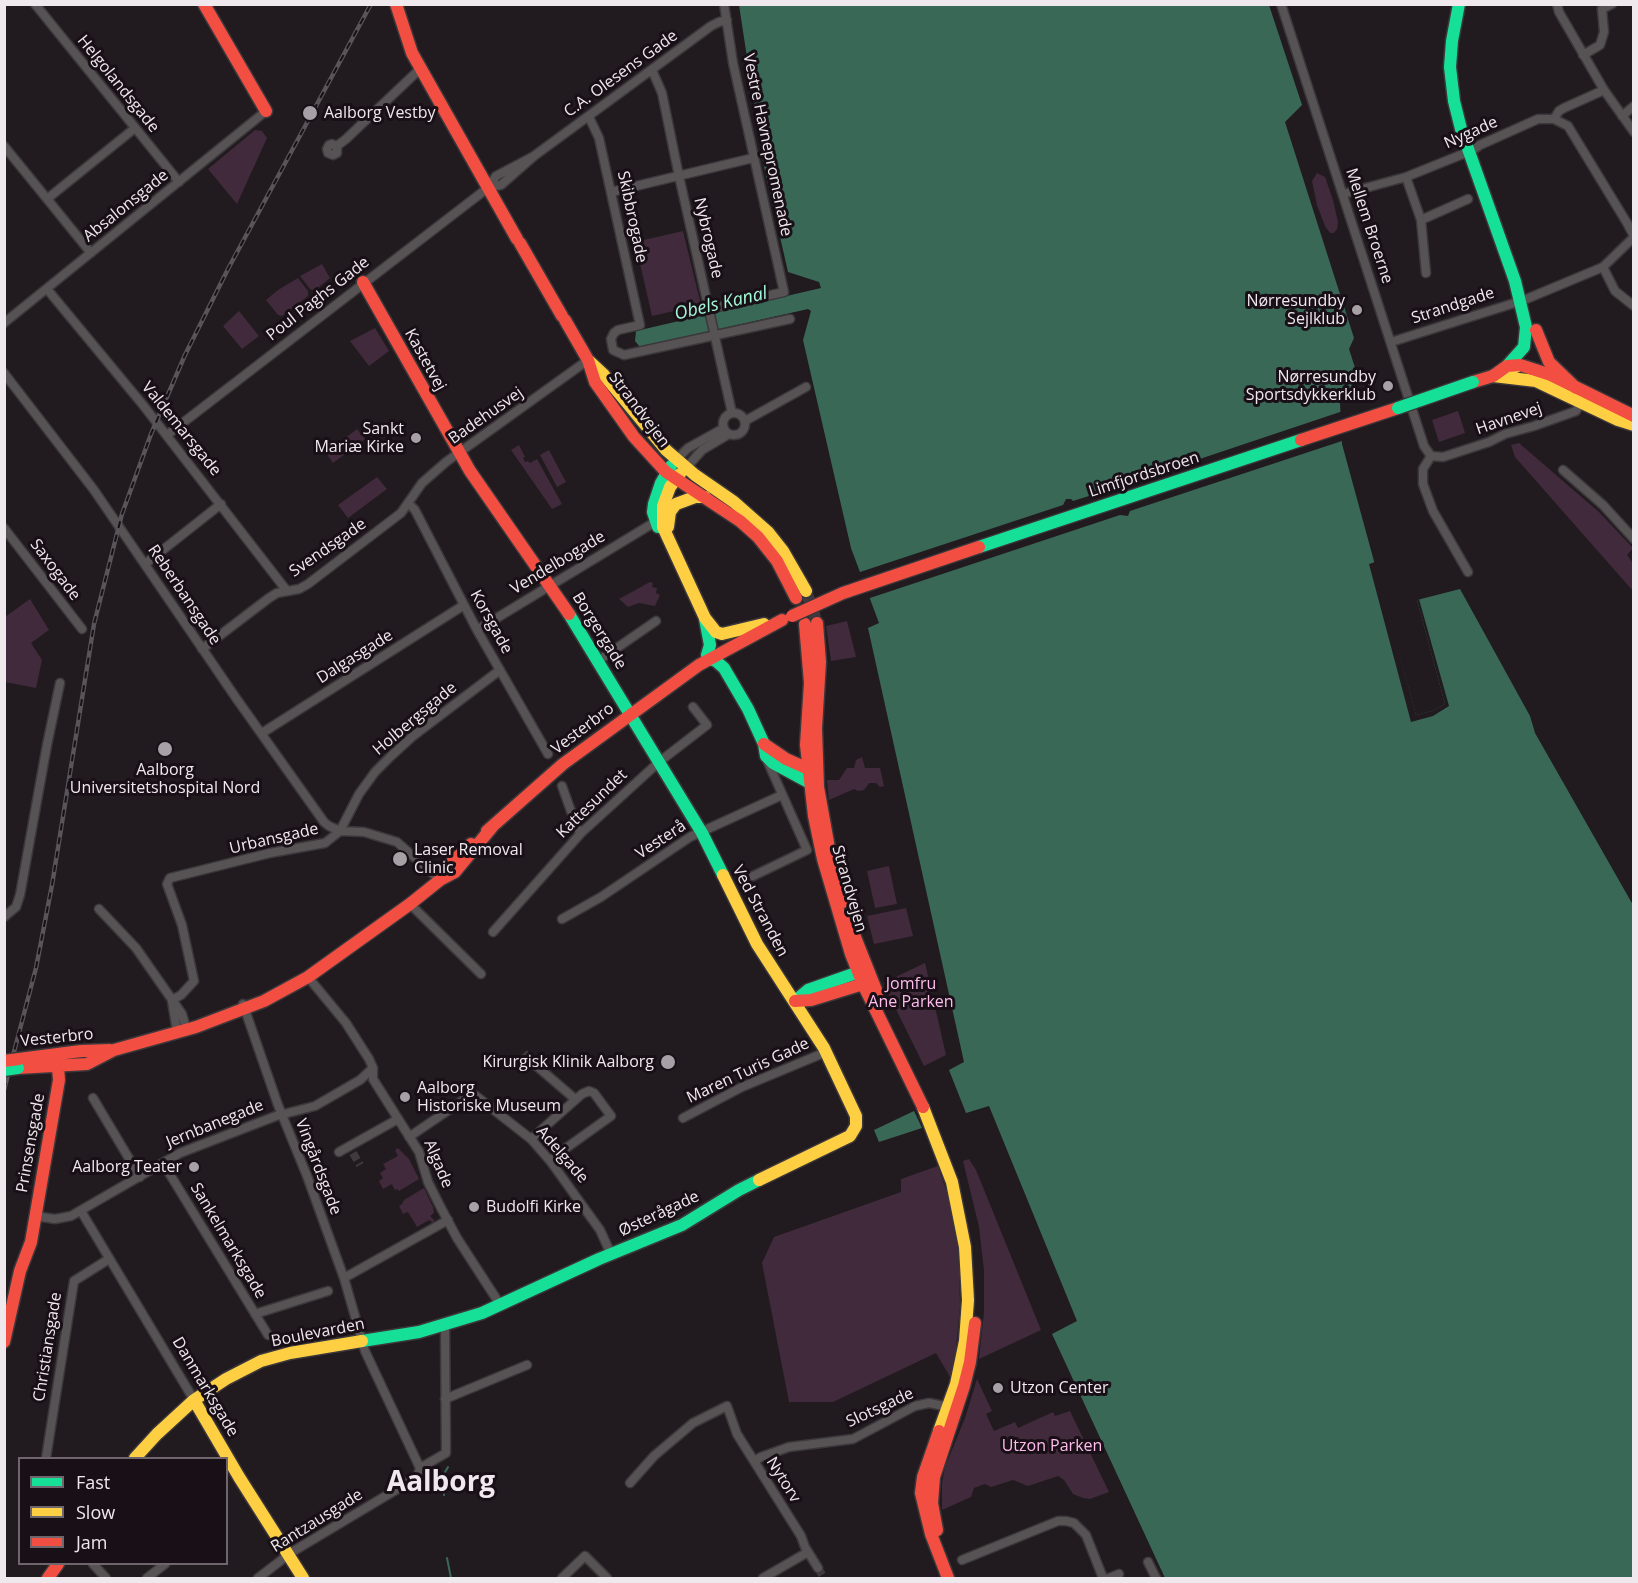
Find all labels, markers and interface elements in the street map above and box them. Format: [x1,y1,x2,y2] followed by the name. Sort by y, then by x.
[560,26,682,122] street label: C.A. Olesens Gade
[73,31,163,137] street label: Helgolandsgade
[738,52,796,238] street label: Vestre Havnepromenade
[324,103,436,123] place label: Aalborg Vestby
[301,104,319,122] marker: Aalborg Vestby
[1441,113,1501,153] street label: Nygade
[80,166,172,246] street label: Absalonsgade
[1341,166,1397,286] street label: Mellem Broerne
[613,169,651,265] street label: Skibbrogade
[689,196,727,280] street label: Nybrogade
[263,253,373,345] street label: Poul Paghs Gade
[672,283,770,325] water label: Obels Kanal
[1409,284,1497,328] street label: Strandgade
[1246,291,1345,329] place label: Nørresundby Sejlklub
[1350,303,1364,317] marker: Nørresundby Sejlklub
[400,326,450,394] street label: Kastetvej
[1246,367,1376,405] place label: Nørresundby Sportsdykkerklub
[604,369,674,451] street label: Strandvejen
[137,378,225,480] street label: Valdemarsgade
[1381,379,1395,393] marker: Nørresundby Sportsdykkerklub
[445,383,527,449] street label: Badehusvej
[1473,399,1545,439] street label: Havnevej
[314,419,404,457] place label: Sankt Mariæ Kirke
[409,431,423,445] marker: Sankt Mariæ Kirke
[1086,448,1202,502] street label: Limfjordsbroen
[286,515,370,581] street label: Svendsgade
[507,527,609,599] street label: Vendelbogade
[26,535,84,605] street label: Saxogade
[143,541,225,649] street label: Reberbansgade
[466,587,516,657] street label: Korsgade
[568,589,630,673] street label: Borgergade
[313,626,397,688] street label: Dalgasgade
[369,678,461,760] street label: Holbergsgade
[548,699,618,759] street label: Vesterbro
[156,740,174,758] marker: Aalborg Universitetshospital Nord
[70,760,260,798] place label: Aalborg Universitetshospital Nord
[553,766,631,842] street label: Kattesundet
[632,817,690,863] street label: Vesterå
[228,819,320,859] street label: Urbansgade
[414,840,523,878] place label: Laser Removal Clinic
[827,843,871,935] street label: Strandvejen
[391,850,409,868] marker: Laser Removal Clinic
[728,862,792,960] street label: Ved Stranden
[868,974,954,1012] park label: Jomfru Ane Parken
[20,1025,94,1051] street label: Vesterbro
[684,1034,812,1108] street label: Maren Turis Gade
[482,1052,654,1072] place label: Kirurgisk Klinik Aalborg
[659,1053,677,1071] marker: Kirurgisk Klinik Aalborg
[417,1078,561,1116] place label: Aalborg Historiske Museum
[398,1090,412,1104] marker: Aalborg Historiske Museum
[13,1092,49,1194] street label: Prinsensgade
[163,1096,267,1152] street label: Jernbanegade
[291,1116,345,1218] street label: Vingårdsgade
[532,1123,592,1187] street label: Adelgade
[419,1137,457,1191] street label: Algade
[72,1157,182,1177] place label: Aalborg Teater
[187,1160,201,1174] marker: Aalborg Teater
[186,1180,270,1302] street label: Sankelmarksgade
[616,1187,702,1241] street label: Østerågade
[486,1197,581,1217] place label: Budolfi Kirke
[467,1200,481,1214] marker: Budolfi Kirke
[30,1291,66,1403] street label: Christiansgade
[270,1315,366,1351] street label: Boulevarden
[168,1334,242,1440] street label: Danmarksgade
[1010,1378,1109,1398] place label: Utzon Center
[991,1381,1005,1395] marker: Utzon Center
[843,1384,917,1432] street label: Slotsgade
[1002,1436,1102,1456] park label: Utzon Parken
[762,1454,804,1506] street label: Nytorv
[18,1457,228,1565] legend
[387,1466,495,1500] district label: Aalborg
[76,1470,110,1494] text: Fast
[268,1485,366,1557] street label: Rantzausgade
[76,1500,115,1524] text: Slow
[76,1530,108,1554] text: Jam

